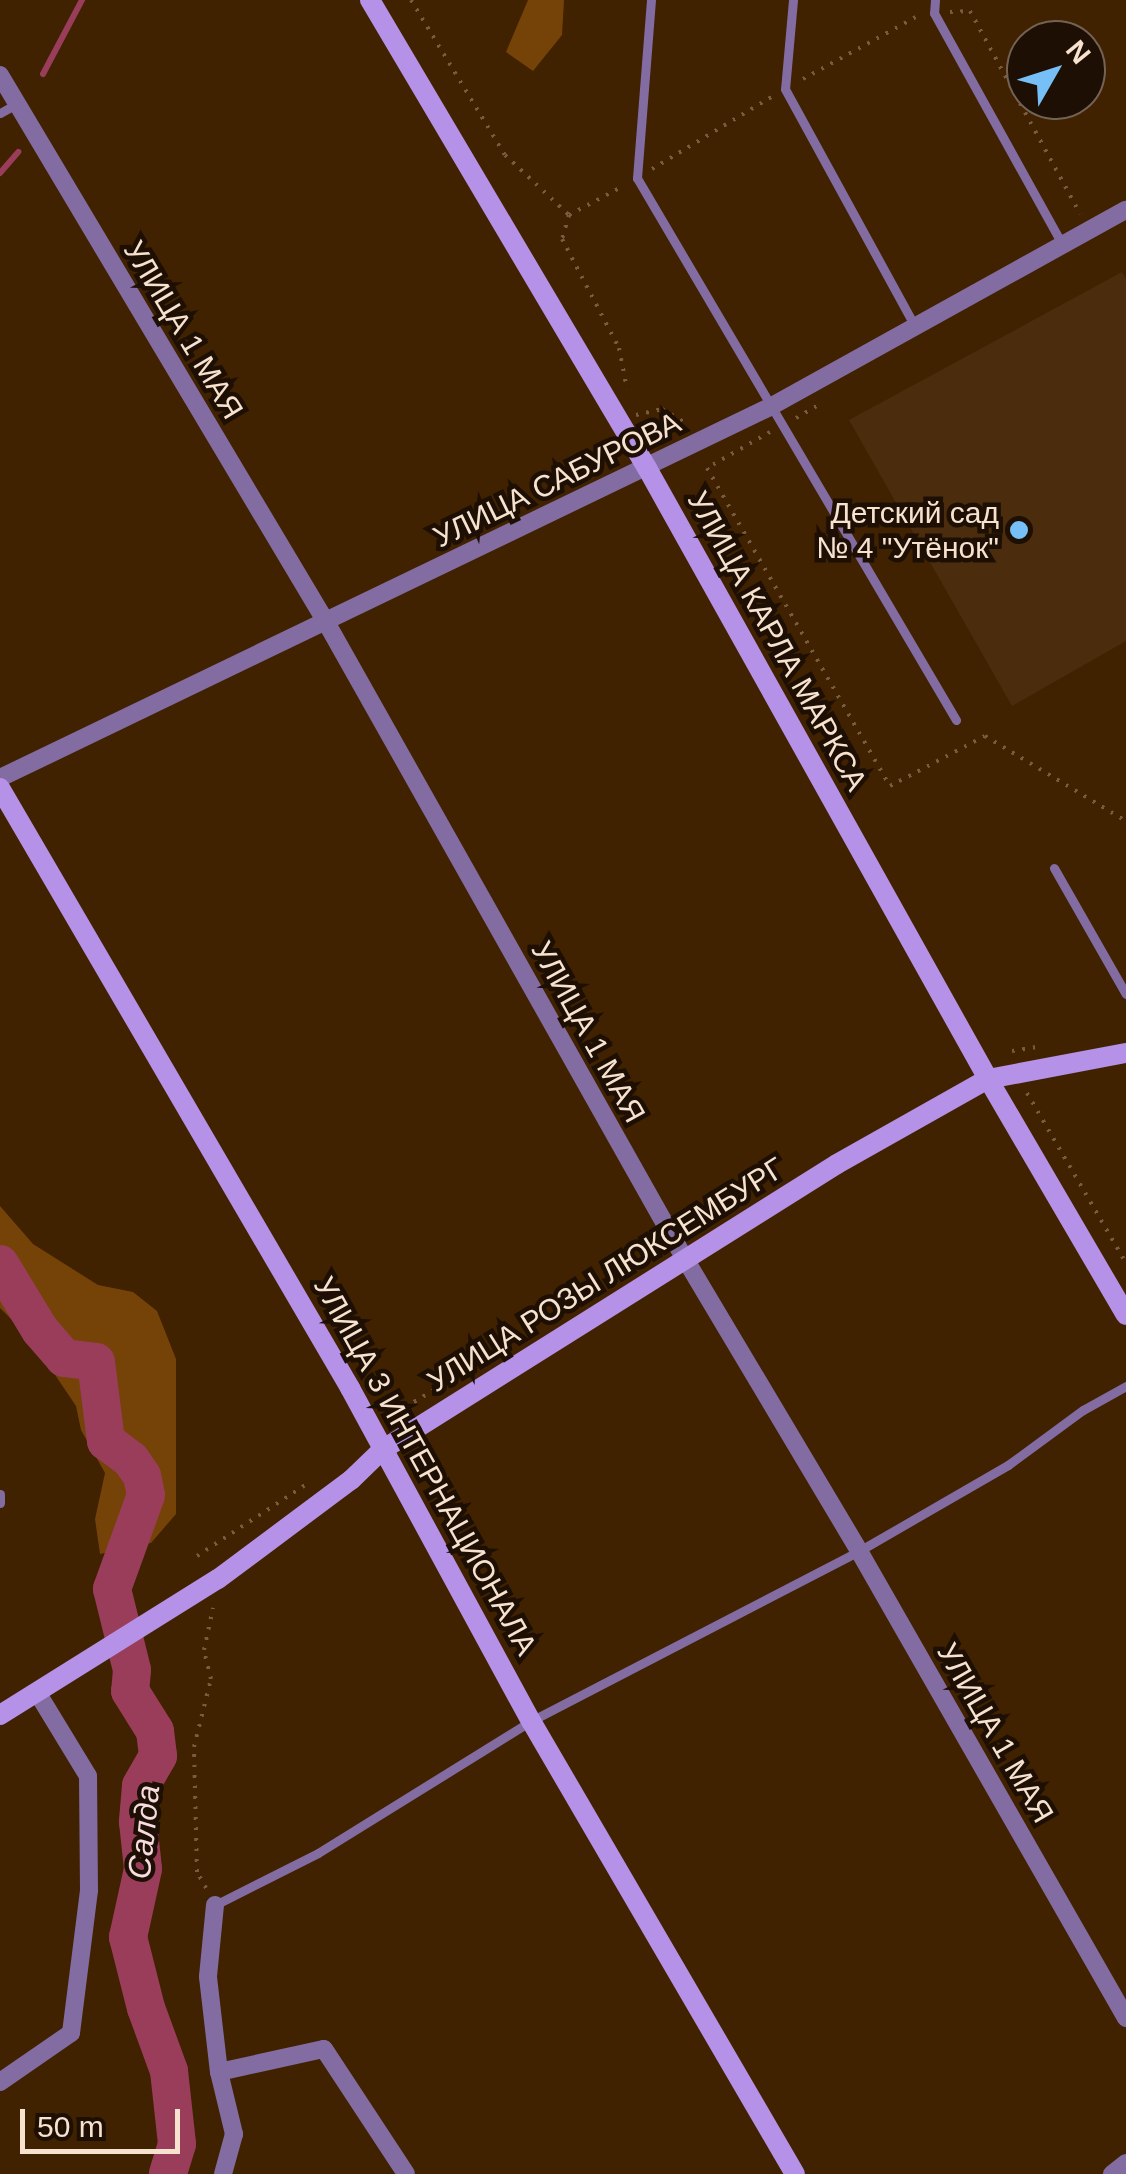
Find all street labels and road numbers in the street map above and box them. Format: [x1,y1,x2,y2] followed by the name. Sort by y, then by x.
[116,234,250,426] street label: УЛИЦА 1 МАЯ
[427,405,687,555] street label: УЛИЦА САБУРОВА
[680,485,874,797] street label: УЛИЦА КАРЛА МАРКСА
[523,935,653,1129] street label: УЛИЦА 1 МАЯ
[421,1150,791,1400] street label: УЛИЦА РОЗЫ ЛЮКСЕМБУРГ
[306,1270,544,1662] street label: УЛИЦА 3 ИНТЕРНАЦИОНАЛА
[929,1637,1061,1829] street label: УЛИЦА 1 МАЯ

